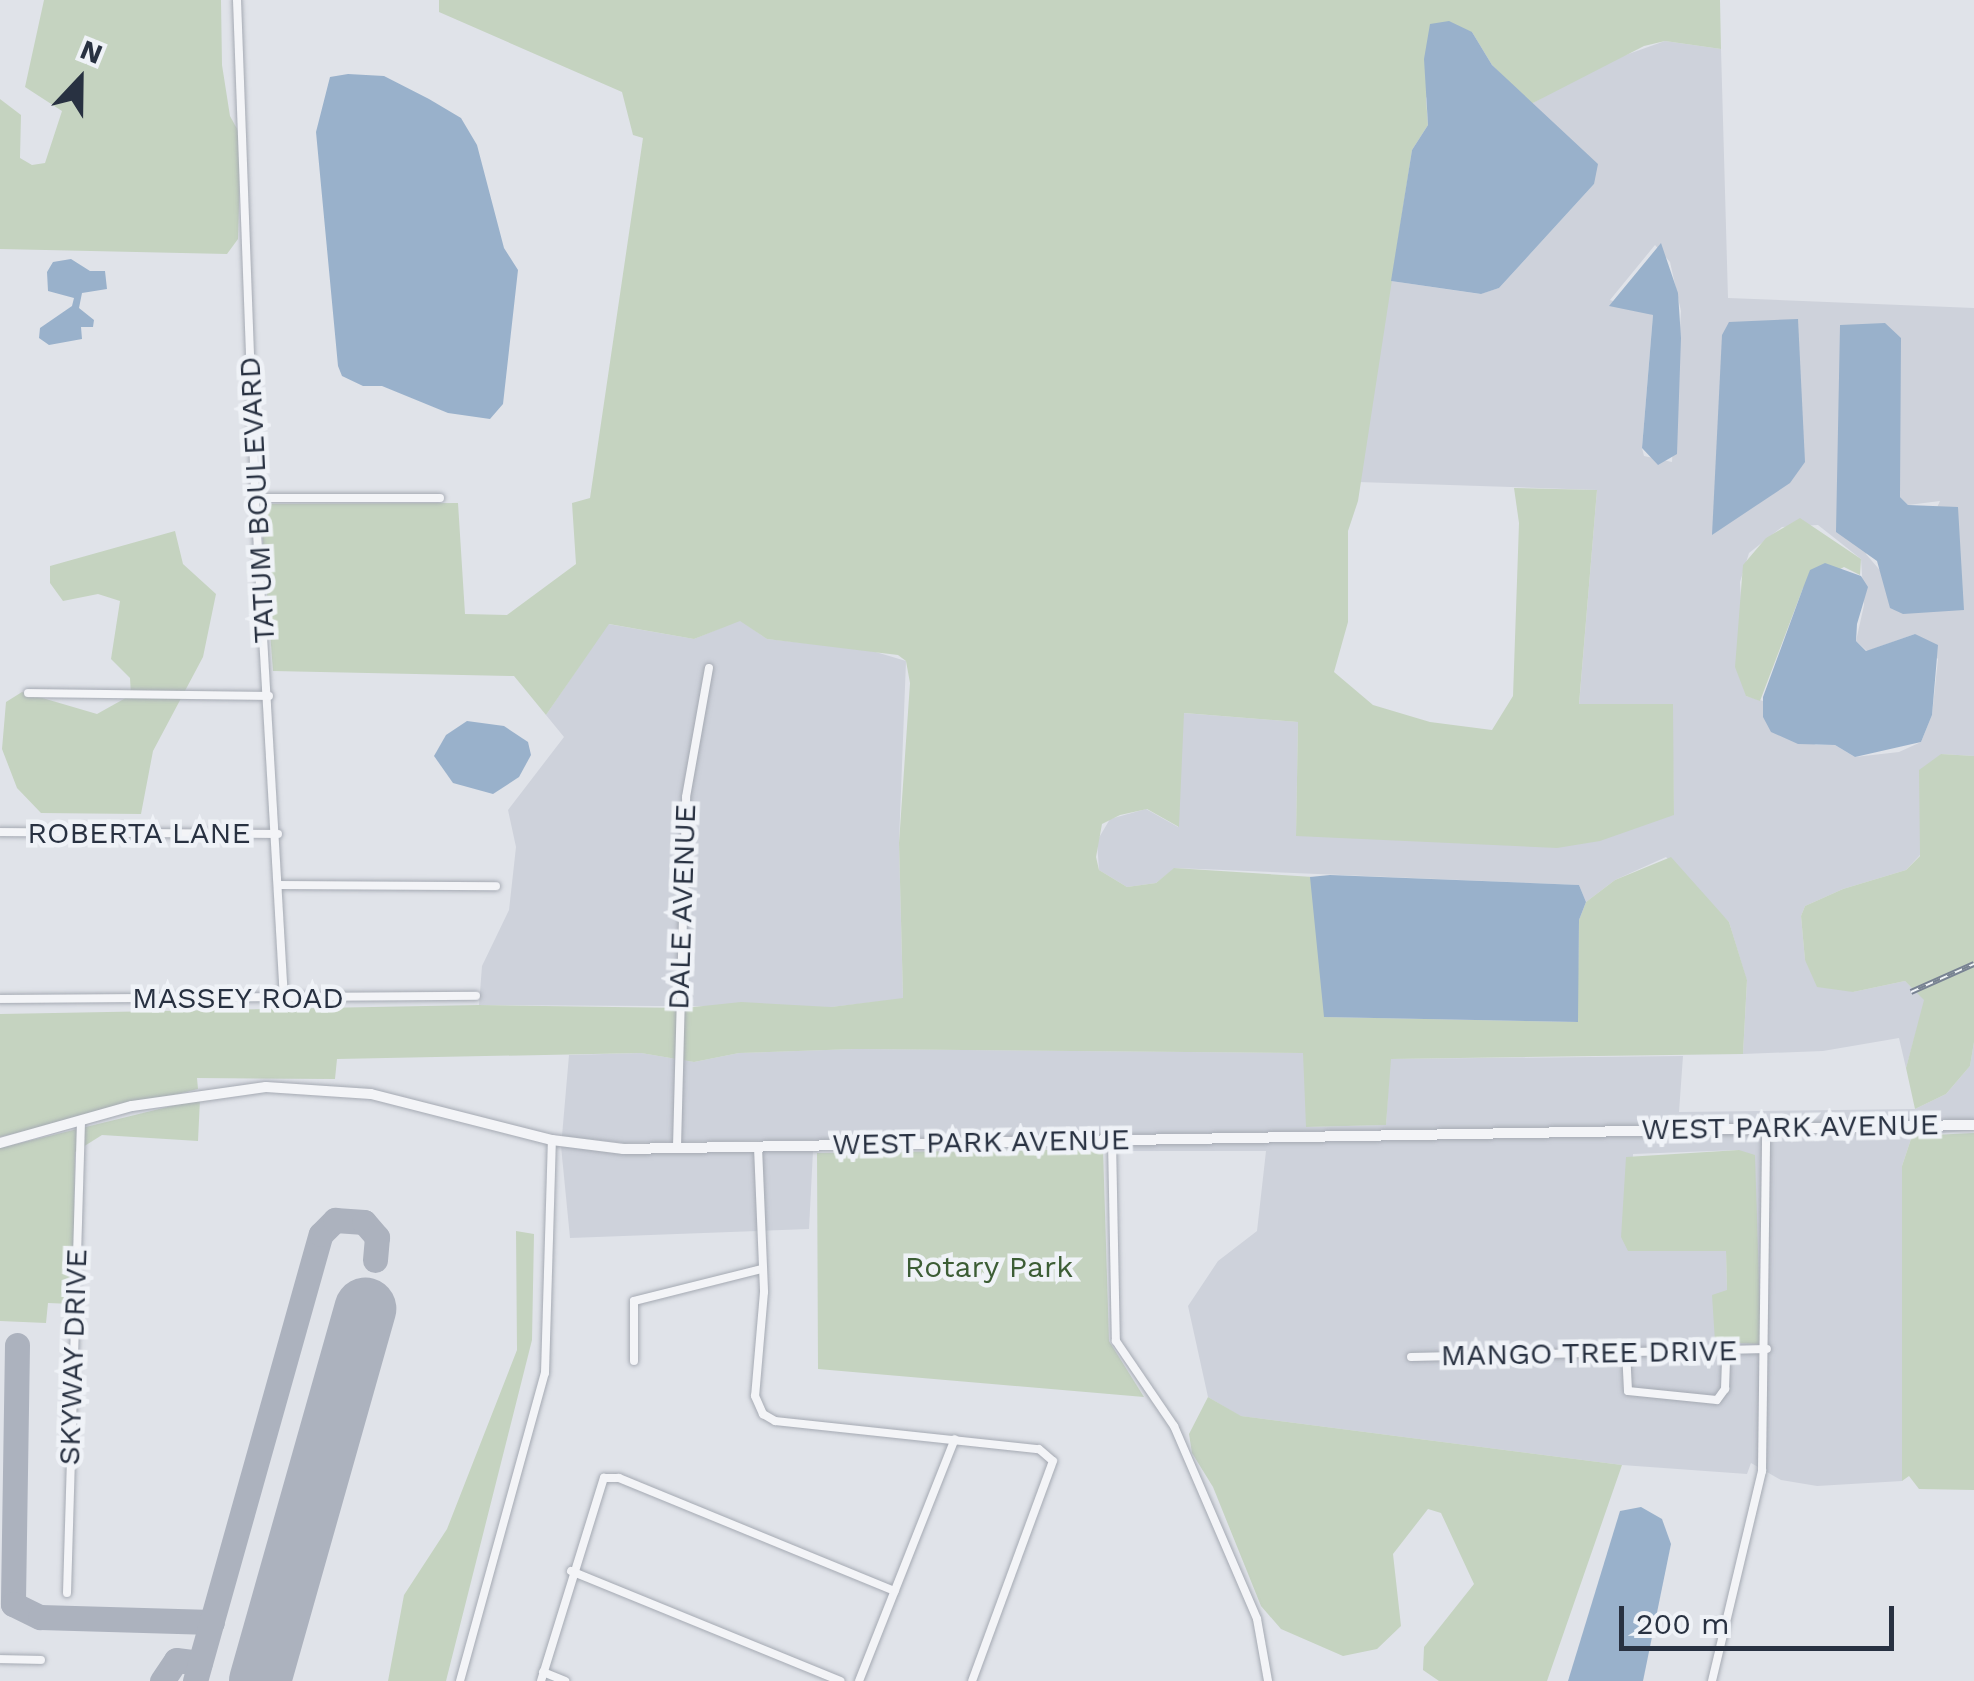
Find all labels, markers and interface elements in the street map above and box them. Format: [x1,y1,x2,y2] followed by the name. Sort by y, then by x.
[30,30,130,130] north arrow
[76,33,107,71] text: N
[232,356,282,644] street label: TATUM BOULEVARD
[660,803,704,1011] street label: DALE AVENUE
[27,815,251,851] street label: ROBERTA LANE
[131,980,345,1016] street label: MASSEY ROAD
[1640,1106,1940,1148] street label: WEST PARK AVENUE
[831,1121,1131,1163] street label: WEST PARK AVENUE
[51,1247,95,1467] street label: SKYWAY DRIVE
[904,1249,1074,1285] park label: Rotary Park
[1440,1332,1738,1374] street label: MANGO TREE DRIVE
[1624,1586,1899,1648] scale bar
[1636,1606,1730,1641] text: 200 m

